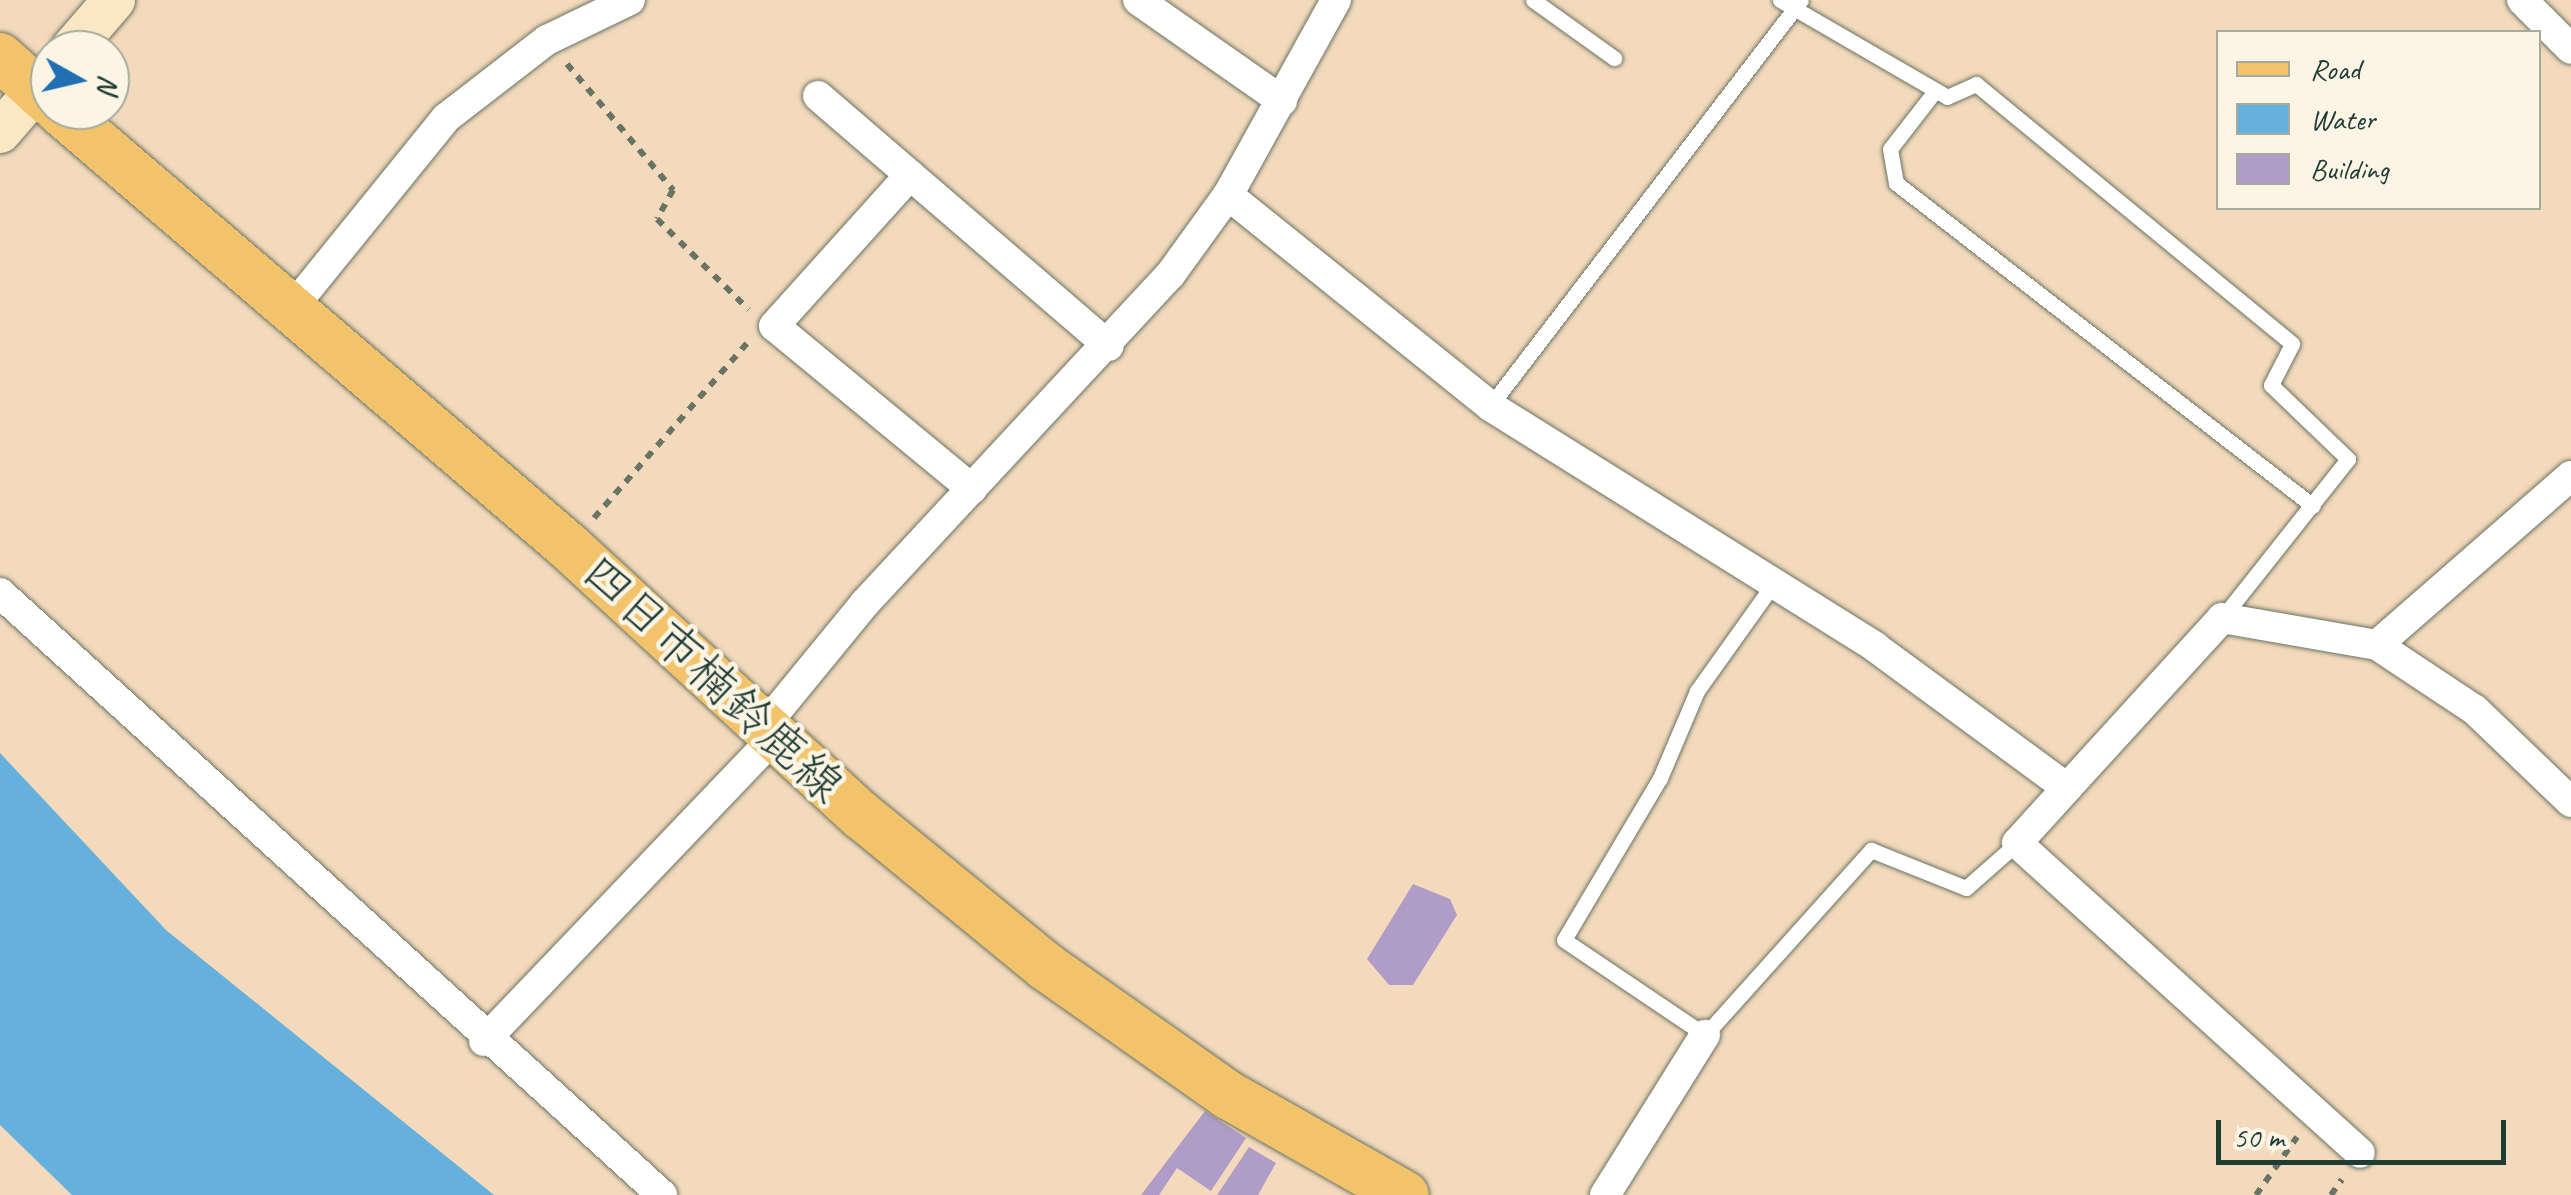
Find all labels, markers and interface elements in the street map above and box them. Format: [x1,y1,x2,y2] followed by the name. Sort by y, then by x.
[30,30,130,130] north arrow
[2216,30,2541,210] legend
[2310,50,2360,88] text: Road
[90,73,127,95] text: N
[2310,100,2375,138] text: Water
[2310,150,2389,188] text: Building
[570,543,856,815] street label: 四日市楠鈴鹿線
[2221,1100,2511,1162] scale bar
[2233,1118,2284,1156] text: 50 m

